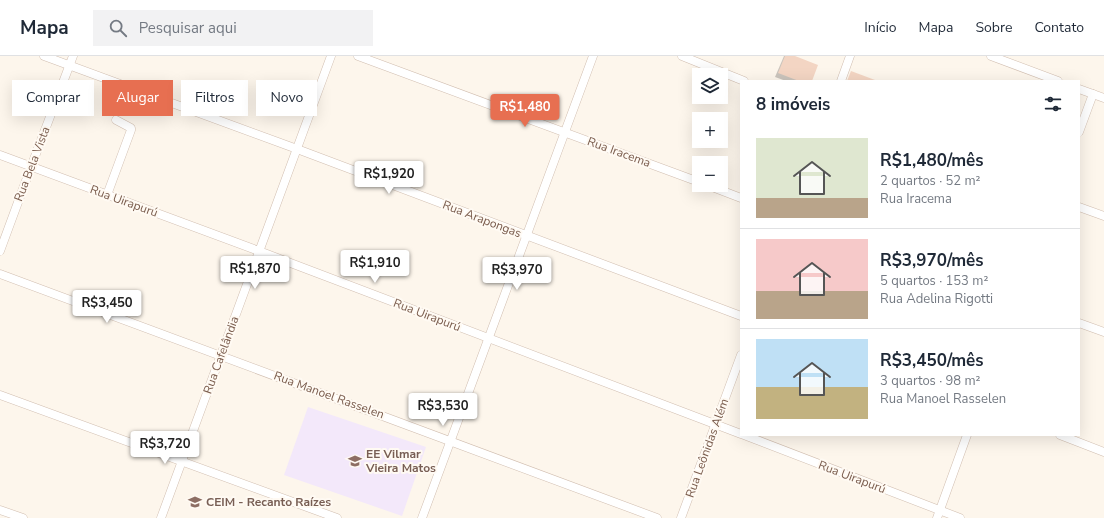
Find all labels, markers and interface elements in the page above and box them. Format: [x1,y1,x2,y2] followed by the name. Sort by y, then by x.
[93,10,373,46] search box
[20,15,69,41] text: Mapa
[107,17,129,39] icon: search
[139,18,237,38] text: Pesquisar aqui
[864,18,896,37] text: Início
[918,18,953,37] text: Mapa
[975,18,1012,37] text: Sobre
[1034,18,1084,37] text: Contato
[692,68,728,192] map controls
[692,68,728,104] button: layers
[12,80,94,116] chip: Comprar
[102,80,173,116] chip: Alugar
[181,80,248,116] chip: Filtros
[256,80,317,116] chip: Novo
[756,93,830,116] text: 8 imóveis
[1042,93,1064,115] icon: filters
[488,94,562,128] pin: R$1,480
[499,98,551,116] text: R$1,480
[692,112,728,148] button: +
[10,124,54,204] street label: Rua Bela Vista
[585,133,653,171] street label: Rua Iracema
[880,149,984,172] text: R$1,480/mês
[788,154,836,202] icon: home
[692,156,728,192] button: −
[352,161,426,195] pin: R$1,920
[363,165,415,183] text: R$1,920
[880,172,981,190] text: 2 quartos · 52 m²
[88,181,160,221] street label: Rua Uirapurú
[880,190,952,208] text: Rua Iracema
[440,197,524,241] street label: Rua Arapongas
[880,249,984,272] text: R$3,970/mês
[338,250,412,284] pin: R$1,910
[349,254,401,272] text: R$1,910
[788,255,836,303] icon: home
[218,256,292,290] pin: R$1,870
[480,257,554,291] pin: R$3,970
[229,260,281,278] text: R$1,870
[491,261,543,279] text: R$3,970
[880,272,988,290] text: 5 quartos · 153 m²
[70,290,144,324] pin: R$3,450
[880,290,993,308] text: Rua Adelina Rigotti
[81,294,133,312] text: R$3,450
[391,295,463,335] street label: Rua Uirapurú
[200,314,242,396] street label: Rua Cafelândia
[880,349,984,372] text: R$3,450/mês
[788,355,836,403] icon: home
[272,368,386,422] street label: Rua Manoel Rasselen
[880,372,981,390] text: 3 quartos · 98 m²
[880,390,1006,408] text: Rua Manoel Rasselen
[406,393,480,427] pin: R$3,530
[682,396,732,500] street label: Rua Leônidas Além
[417,397,469,415] text: R$3,530
[128,431,202,465] pin: R$3,720
[139,435,191,453] text: R$3,720
[365,446,436,476] place label: EE Vilmar Vieira Matos
[347,453,363,469] school or university icon: EE Vilmar Vieira Matos
[816,457,888,497] street label: Rua Uirapurú
[187,494,203,510] school or university icon: CEIM - Recanto Raízes
[206,494,331,510] place label: CEIM - Recanto Raízes

